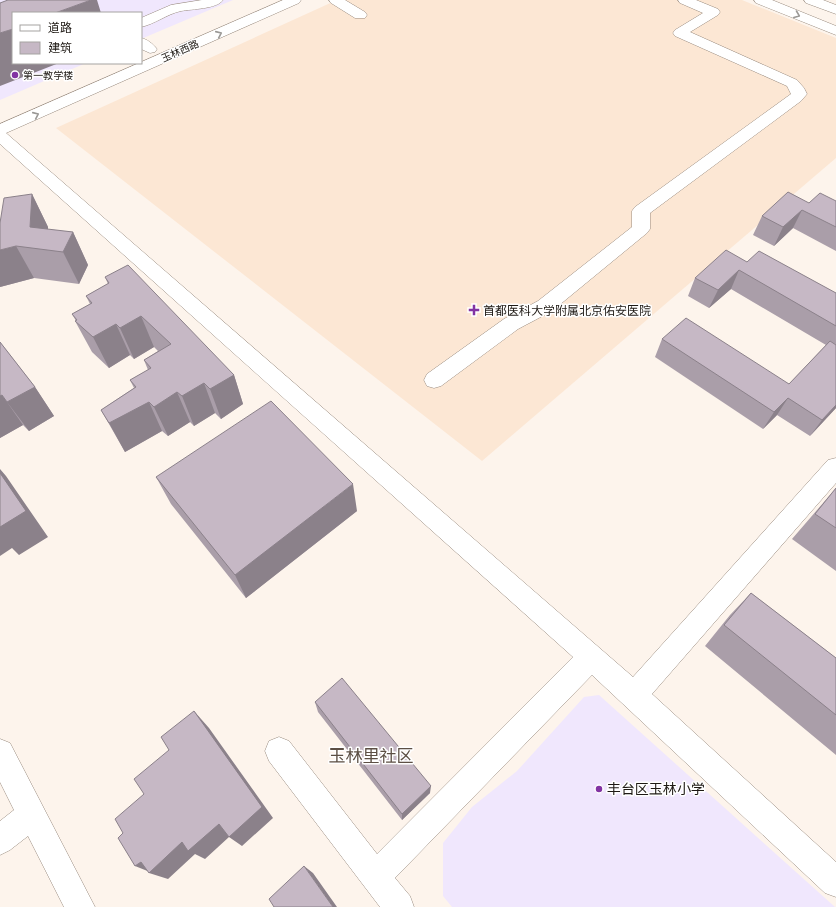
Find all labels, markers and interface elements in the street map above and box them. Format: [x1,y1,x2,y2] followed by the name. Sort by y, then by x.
[794,10,801,18] one-way arrow
[12,12,142,64] legend
[48,20,72,35] text: 道路
[214,31,222,39] one-way arrow
[159,37,201,65] street label: 玉林西路
[48,40,72,55] text: 建筑
[23,69,73,82] place label: 第一教学楼
[10,70,20,80] marker: 第一教学楼
[32,111,39,119] one-way arrow
[483,303,651,318] place label: 首都医科大学附属北京佑安医院
[468,304,480,316] marker: 首都医科大学附属北京佑安医院
[329,745,414,766] district label: 玉林里社区
[607,780,705,798] place label: 丰台区玉林小学
[594,784,604,794] marker: 丰台区玉林小学

